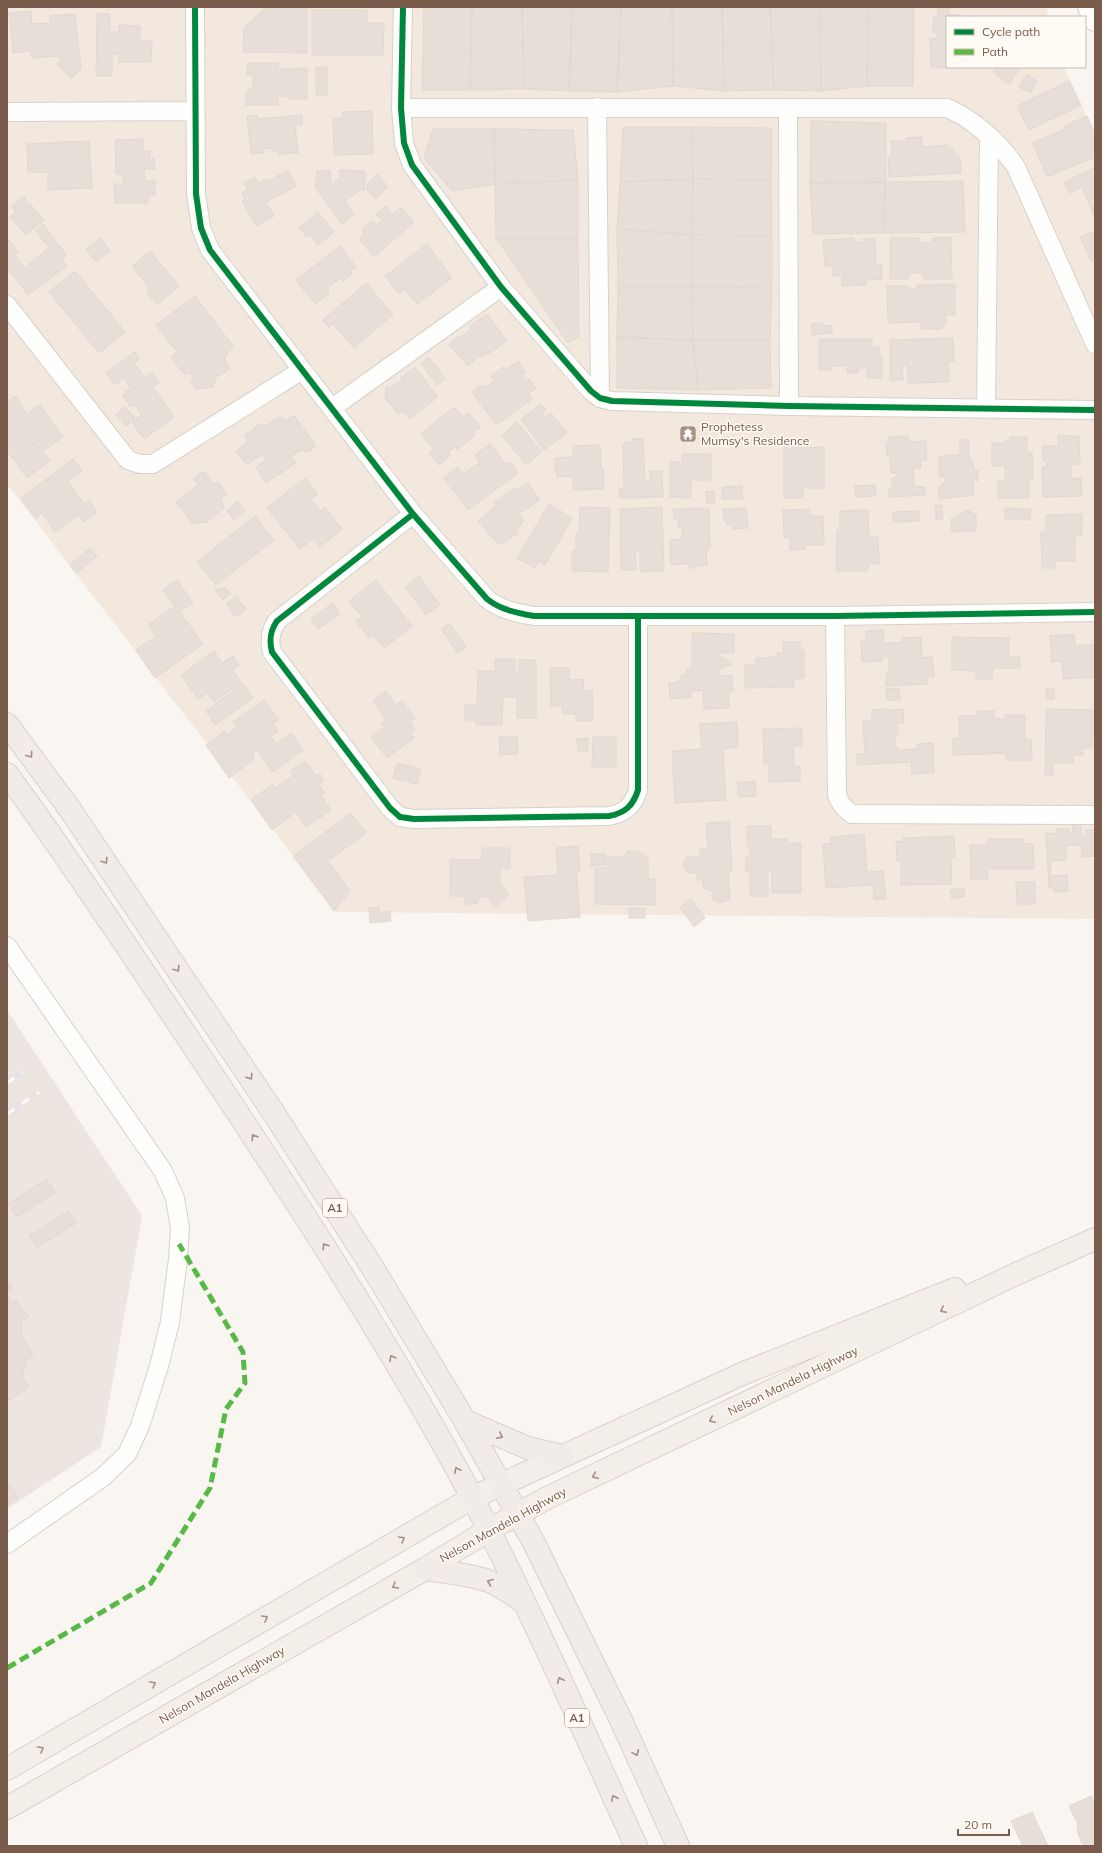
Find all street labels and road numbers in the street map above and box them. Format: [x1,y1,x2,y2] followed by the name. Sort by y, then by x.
[323,1199,347,1217] road number: A1
[725,1342,861,1419] street label: Nelson Mandela Highway
[437,1483,569,1566] street label: Nelson Mandela Highway
[156,1642,288,1727] street label: Nelson Mandela Highway
[565,1709,589,1727] road number: A1

